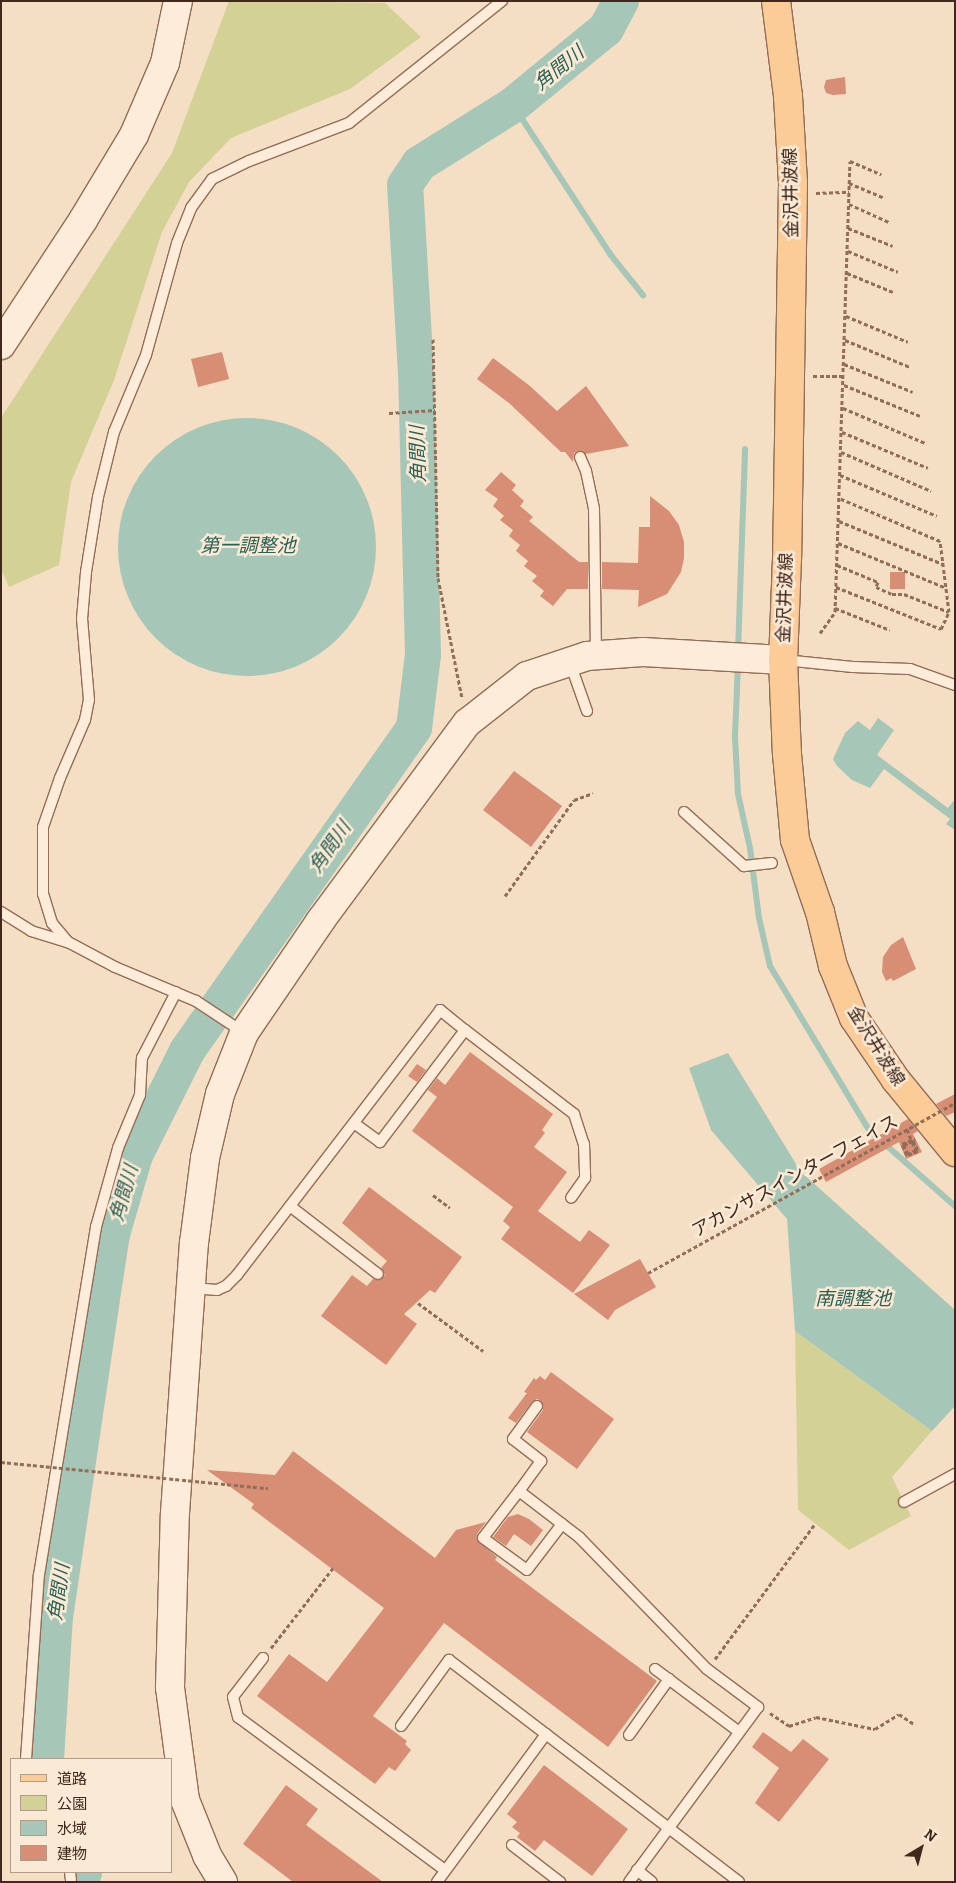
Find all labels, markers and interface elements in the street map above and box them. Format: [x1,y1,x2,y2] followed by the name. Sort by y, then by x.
[530,41,588,95] water label: 角間川
[779,148,803,238] street label: 金沢井波線
[406,425,430,483] water label: 角間川
[201,535,295,557] water label: 第一調整池
[773,553,797,643] street label: 金沢井波線
[304,817,356,877] water label: 角間川
[843,1002,909,1090] street label: 金沢井波線
[687,1110,903,1242] street label: アカンサスインターフェイス
[105,1162,143,1224] water label: 角間川
[815,1288,891,1310] water label: 南調整池
[44,1562,74,1622] water label: 角間川
[10,1758,172,1873] legend
[57,1770,87,1788] text: 道路
[57,1795,87,1813] text: 公園
[57,1820,87,1838] text: 水域
[896,1823,946,1873] north arrow
[921,1826,940,1846] text: N
[57,1845,87,1863] text: 建物

